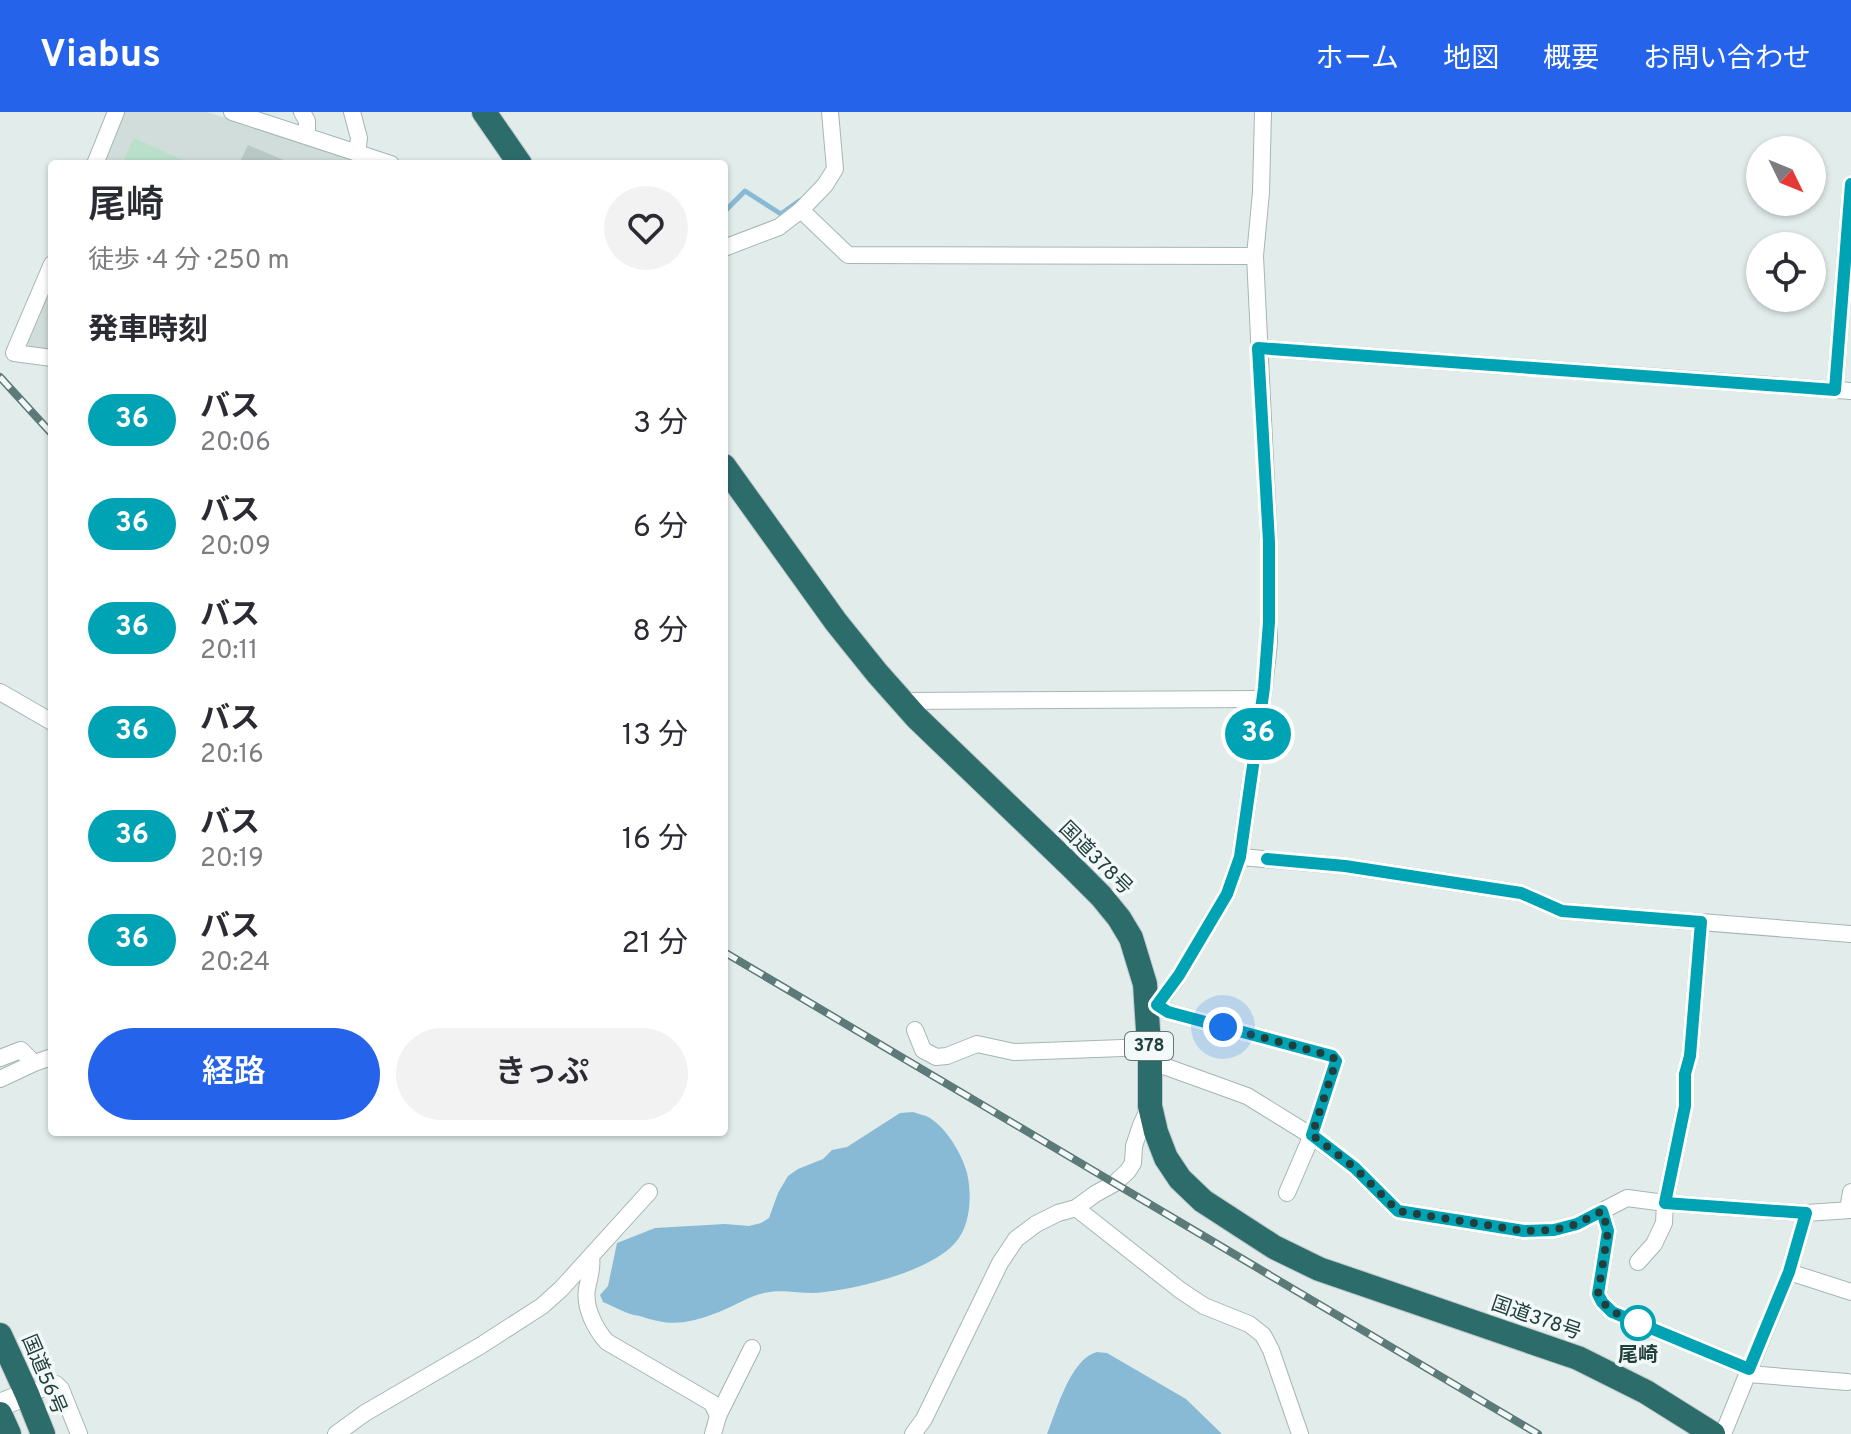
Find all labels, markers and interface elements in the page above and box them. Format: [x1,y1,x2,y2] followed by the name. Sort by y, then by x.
[40,32,161,81] text: Viabus
[1316,42,1399,78] text: ホーム
[1443,42,1499,78] text: 地図
[1543,42,1599,78] text: 概要
[1643,42,1811,78] text: お問い合わせ
[1746,136,1826,216] north arrow
[1746,136,1826,312] map controls
[88,183,164,232] text: 尾崎
[604,186,688,270] button: heart
[1746,232,1826,312] button: locate
[88,245,290,278] text: 徒歩 · 4 分 · 250 m
[88,313,208,350] text: 発車時刻
[200,390,260,427] text: バス
[115,402,149,438] text: 36
[633,406,688,443] text: 3 分
[200,427,271,460] text: 20:06
[200,494,260,531] text: バス
[115,506,149,542] text: 36
[633,510,688,547] text: 6 分
[200,531,271,564] text: 20:09
[200,598,260,635] text: バス
[115,610,149,646] text: 36
[633,614,688,651] text: 8 分
[200,635,258,668] text: 20:11
[200,702,260,739] text: バス
[1222,708,1294,760] line badge: 36
[115,714,149,750] text: 36
[1241,716,1275,752] text: 36
[622,718,688,755] text: 13 分
[200,739,264,772] text: 20:16
[200,806,260,843] text: バス
[1053,817,1137,901] street label: 国道378号
[115,818,149,854] text: 36
[622,822,688,859] text: 16 分
[200,843,264,876] text: 20:19
[200,910,260,947] text: バス
[115,922,149,958] text: 36
[621,926,688,963] text: 21 分
[200,947,270,980] text: 20:24
[1203,1007,1243,1047] your location
[88,1028,380,1120] button: 経路
[396,1028,688,1120] button: きっぷ
[1125,1032,1173,1060] road number: 378
[1487,1291,1585,1347] street label: 国道378号
[1621,1306,1655,1340] marker: 尾崎
[15,1331,71,1419] street label: 国道56号
[1618,1343,1658,1369] place label: 尾崎

